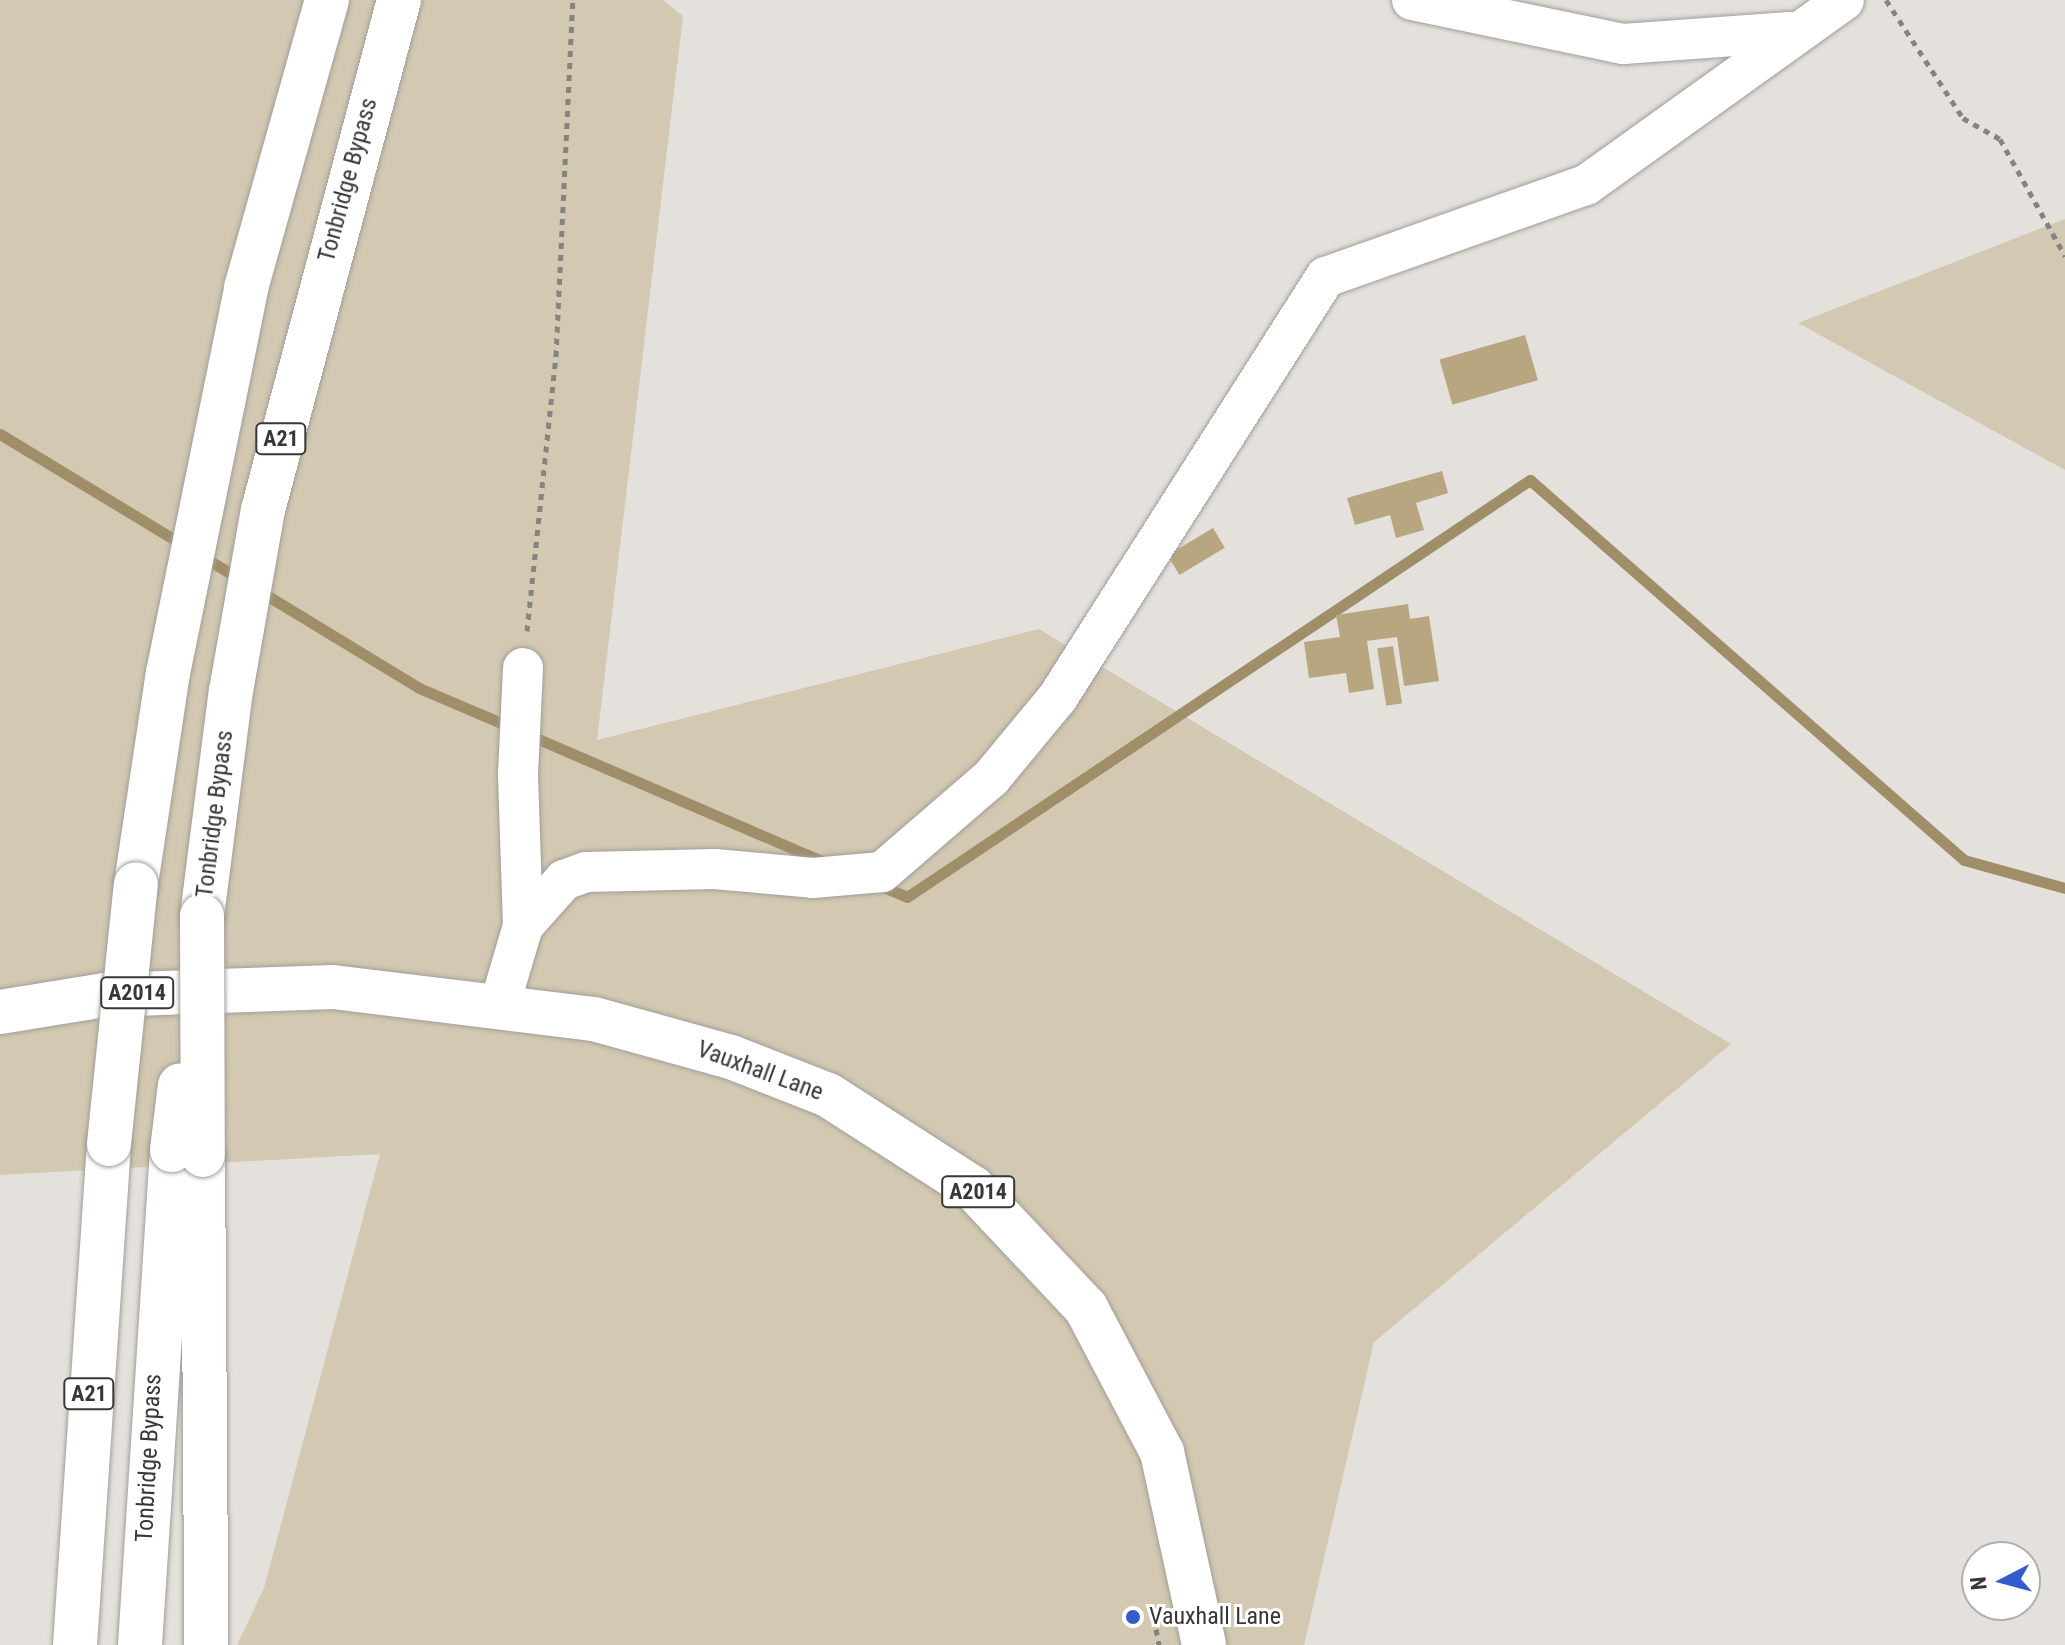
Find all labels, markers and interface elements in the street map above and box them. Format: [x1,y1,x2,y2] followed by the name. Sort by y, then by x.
[312,95,384,265] street label: Tonbridge Bypass
[255,421,307,457] road number: A21
[190,729,240,899] street label: Tonbridge Bypass
[99,975,175,1011] road number: A2014
[693,1035,827,1107] street label: Vauxhall Lane
[940,1174,1016,1210] road number: A2014
[130,1373,168,1543] street label: Tonbridge Bypass
[63,1376,115,1412] road number: A21
[1961,1541,2041,1621] north arrow
[1965,1575,1992,1591] text: N
[1149,1603,1281,1631] place label: Vauxhall Lane
[1124,1608,1142,1626] marker: Vauxhall Lane

